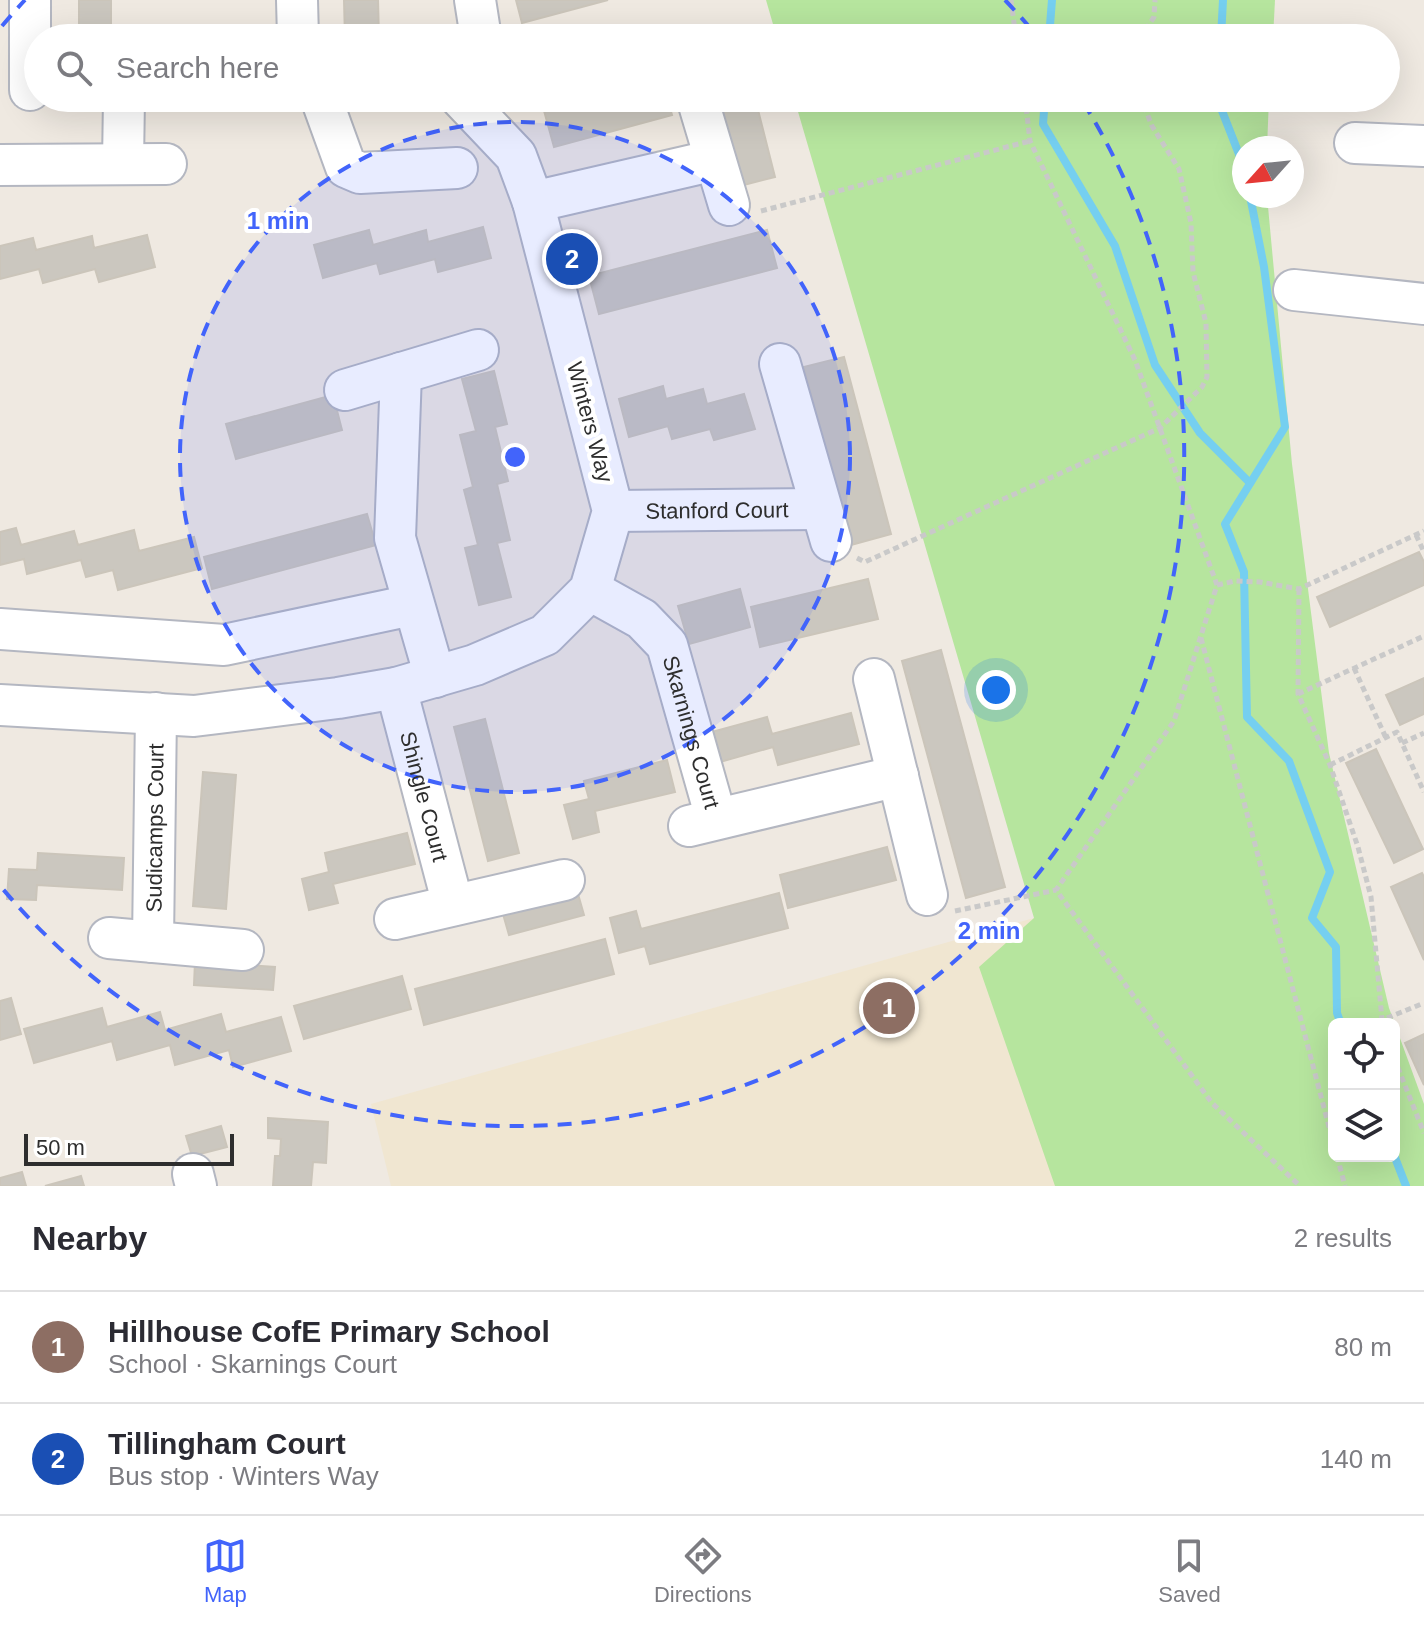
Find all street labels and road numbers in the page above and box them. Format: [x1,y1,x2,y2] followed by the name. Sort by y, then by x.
[562,359,618,485] street label: Winters Way
[645,497,789,523] street label: Stanford Court
[658,653,725,811] street label: Skarnings Court
[395,729,453,864] street label: Shingle Court
[141,743,168,913] street label: Sudicamps Court

